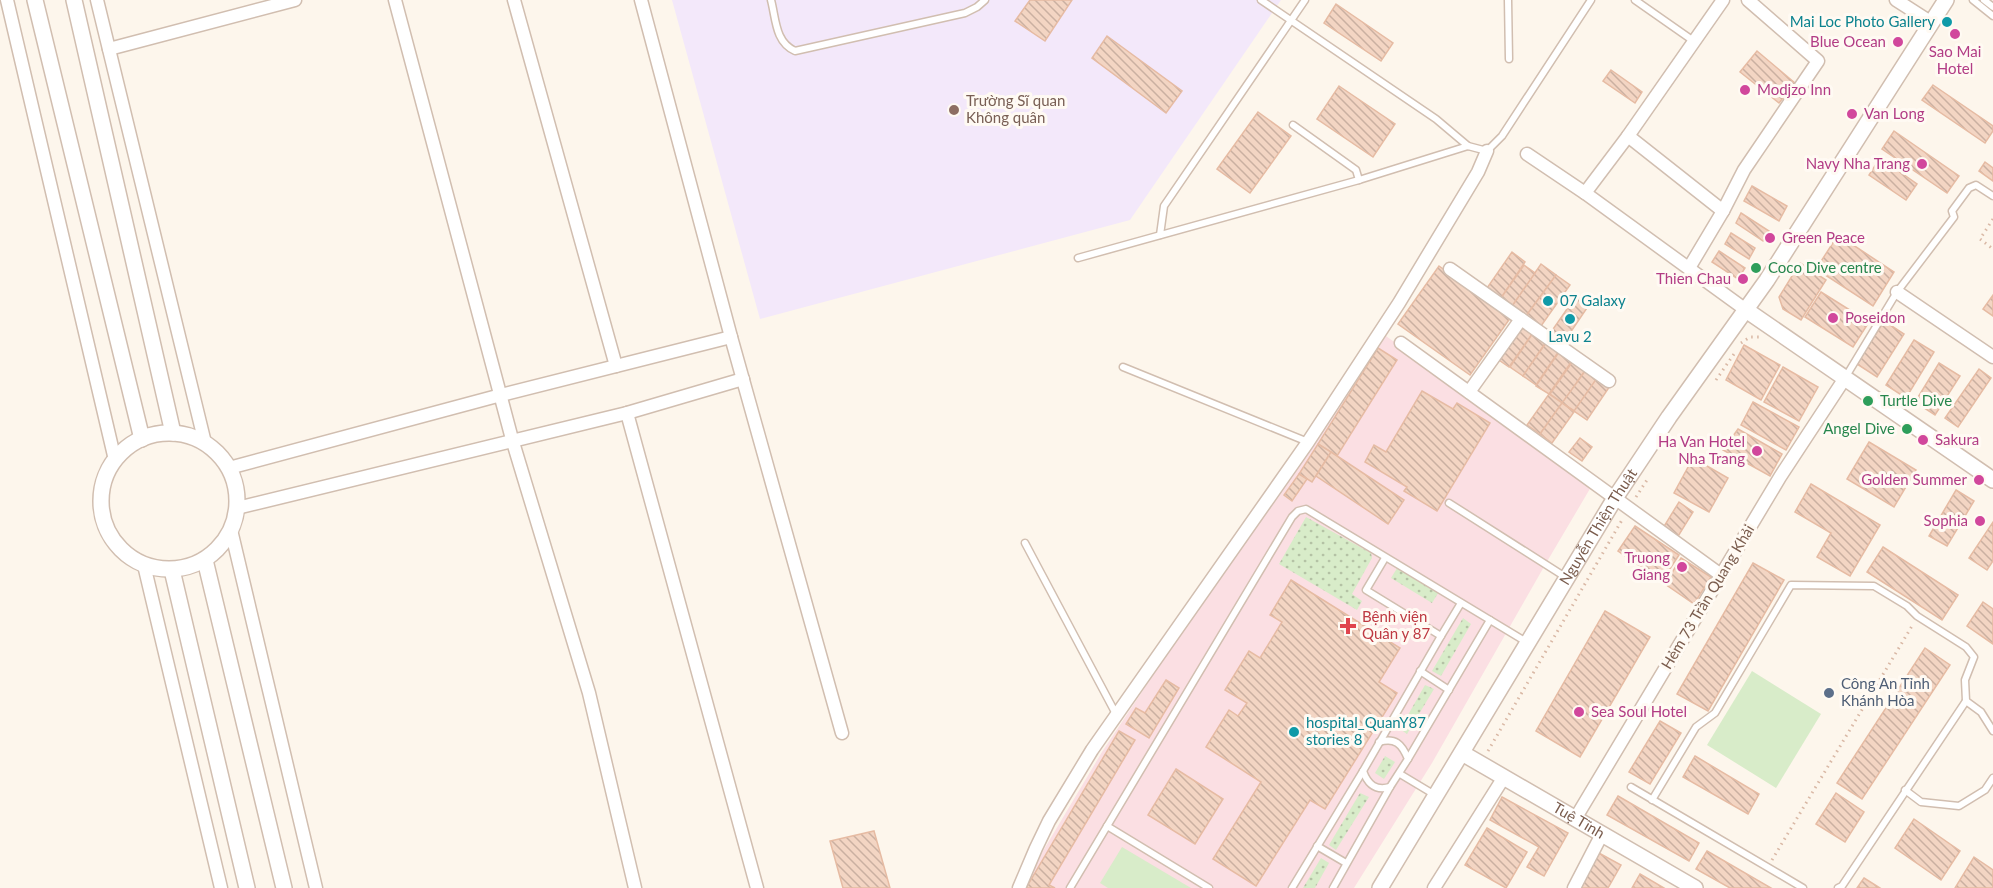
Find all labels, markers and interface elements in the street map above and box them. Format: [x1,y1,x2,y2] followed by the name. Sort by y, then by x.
[1790,12,1935,30] place label: Mai Loc Photo Gallery
[1940,15,1954,29] marker: Mai Loc Photo Gallery
[1948,27,1962,41] marker: Sao Mai Hotel
[1810,32,1886,50] place label: Blue Ocean
[1891,35,1905,49] marker: Blue Ocean
[1929,42,1981,77] place label: Sao Mai Hotel
[1757,80,1831,98] place label: Modjzo Inn
[1738,83,1752,97] marker: Modjzo Inn
[966,91,1065,126] place label: Trường Sĩ quan Không quân
[947,103,961,117] marker: Trường Sĩ quan Không quân
[1864,104,1925,122] place label: Van Long
[1845,107,1859,121] marker: Van Long
[1806,154,1910,172] place label: Navy Nha Trang
[1915,157,1929,171] marker: Navy Nha Trang
[1782,228,1865,246] place label: Green Peace
[1763,231,1777,245] marker: Green Peace
[1768,258,1882,276] place label: Coco Dive centre
[1749,261,1763,275] marker: Coco Dive centre
[1656,269,1731,287] place label: Thien Chau
[1736,272,1750,286] marker: Thien Chau
[1560,291,1626,309] place label: 07 Galaxy
[1541,294,1555,308] marker: 07 Galaxy
[1845,308,1905,326] place label: Poseidon
[1826,311,1840,325] marker: Poseidon
[1563,312,1577,326] marker: Lavu 2
[1548,327,1592,345] place label: Lavu 2
[1880,391,1952,409] place label: Turtle Dive
[1861,394,1875,408] marker: Turtle Dive
[1823,419,1895,437] place label: Angel Dive
[1900,422,1914,436] marker: Angel Dive
[1935,430,1979,448] place label: Sakura
[1658,432,1745,467] place label: Ha Van Hotel Nha Trang
[1916,433,1930,447] marker: Sakura
[1750,444,1764,458] marker: Ha Van Hotel Nha Trang
[1555,464,1640,588] street label: Nguyễn Thiện Thuật
[1861,470,1968,488] place label: Golden Summer
[1972,473,1986,487] marker: Golden Summer
[1924,511,1968,529] place label: Sophia
[1973,514,1987,528] marker: Sophia
[1657,521,1757,672] street label: Hẻm 73 Trần Quang Khải
[1624,548,1670,583] place label: Truong Giang
[1675,560,1689,574] marker: Truong Giang
[1362,607,1430,642] place label: Bệnh viện Quân y 87
[1339,617,1357,635] marker: Bệnh viện Quân y 87
[1841,674,1930,709] place label: Công An Tỉnh Khánh Hòa
[1822,686,1836,700] marker: Công An Tỉnh Khánh Hòa
[1591,702,1687,720] place label: Sea Soul Hotel
[1572,705,1586,719] marker: Sea Soul Hotel
[1306,713,1426,748] place label: hospital_QuanY87 stories 8
[1287,725,1301,739] marker: hospital_QuanY87 stories 8
[1550,798,1608,842] street label: Tuệ Tĩnh

